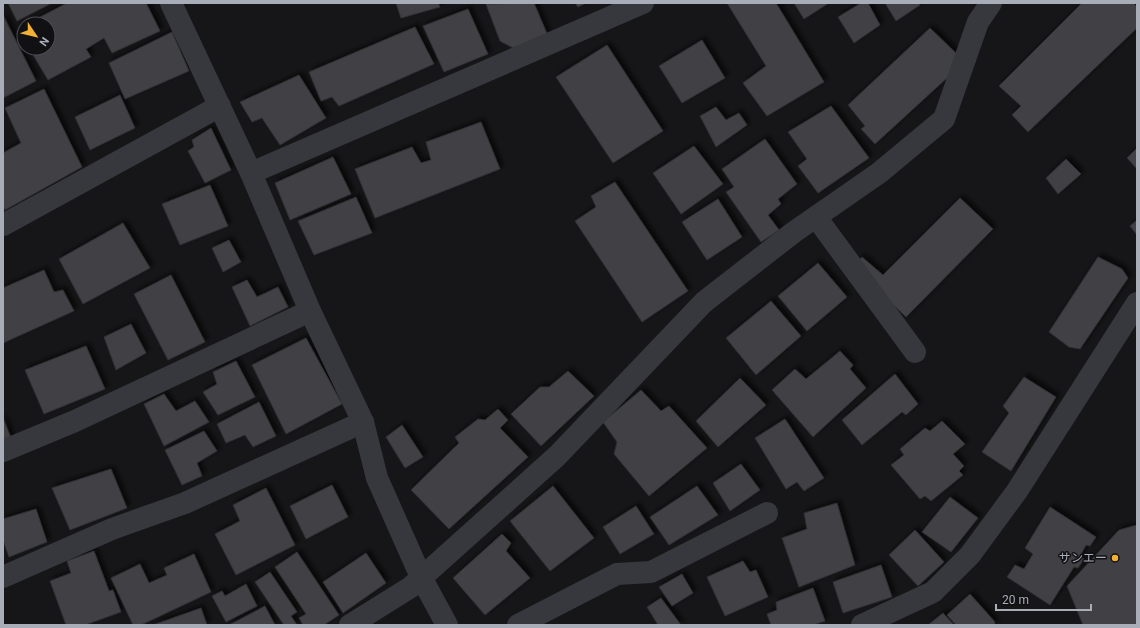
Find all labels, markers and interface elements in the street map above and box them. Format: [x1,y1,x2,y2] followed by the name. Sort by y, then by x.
[16,16,56,56] north arrow
[36,35,51,49] text: N
[1059,551,1107,565] place label: サンエー
[1110,553,1120,563] marker: サンエー
[996,586,1091,612] scale bar
[1002,593,1029,607] text: 20 m

